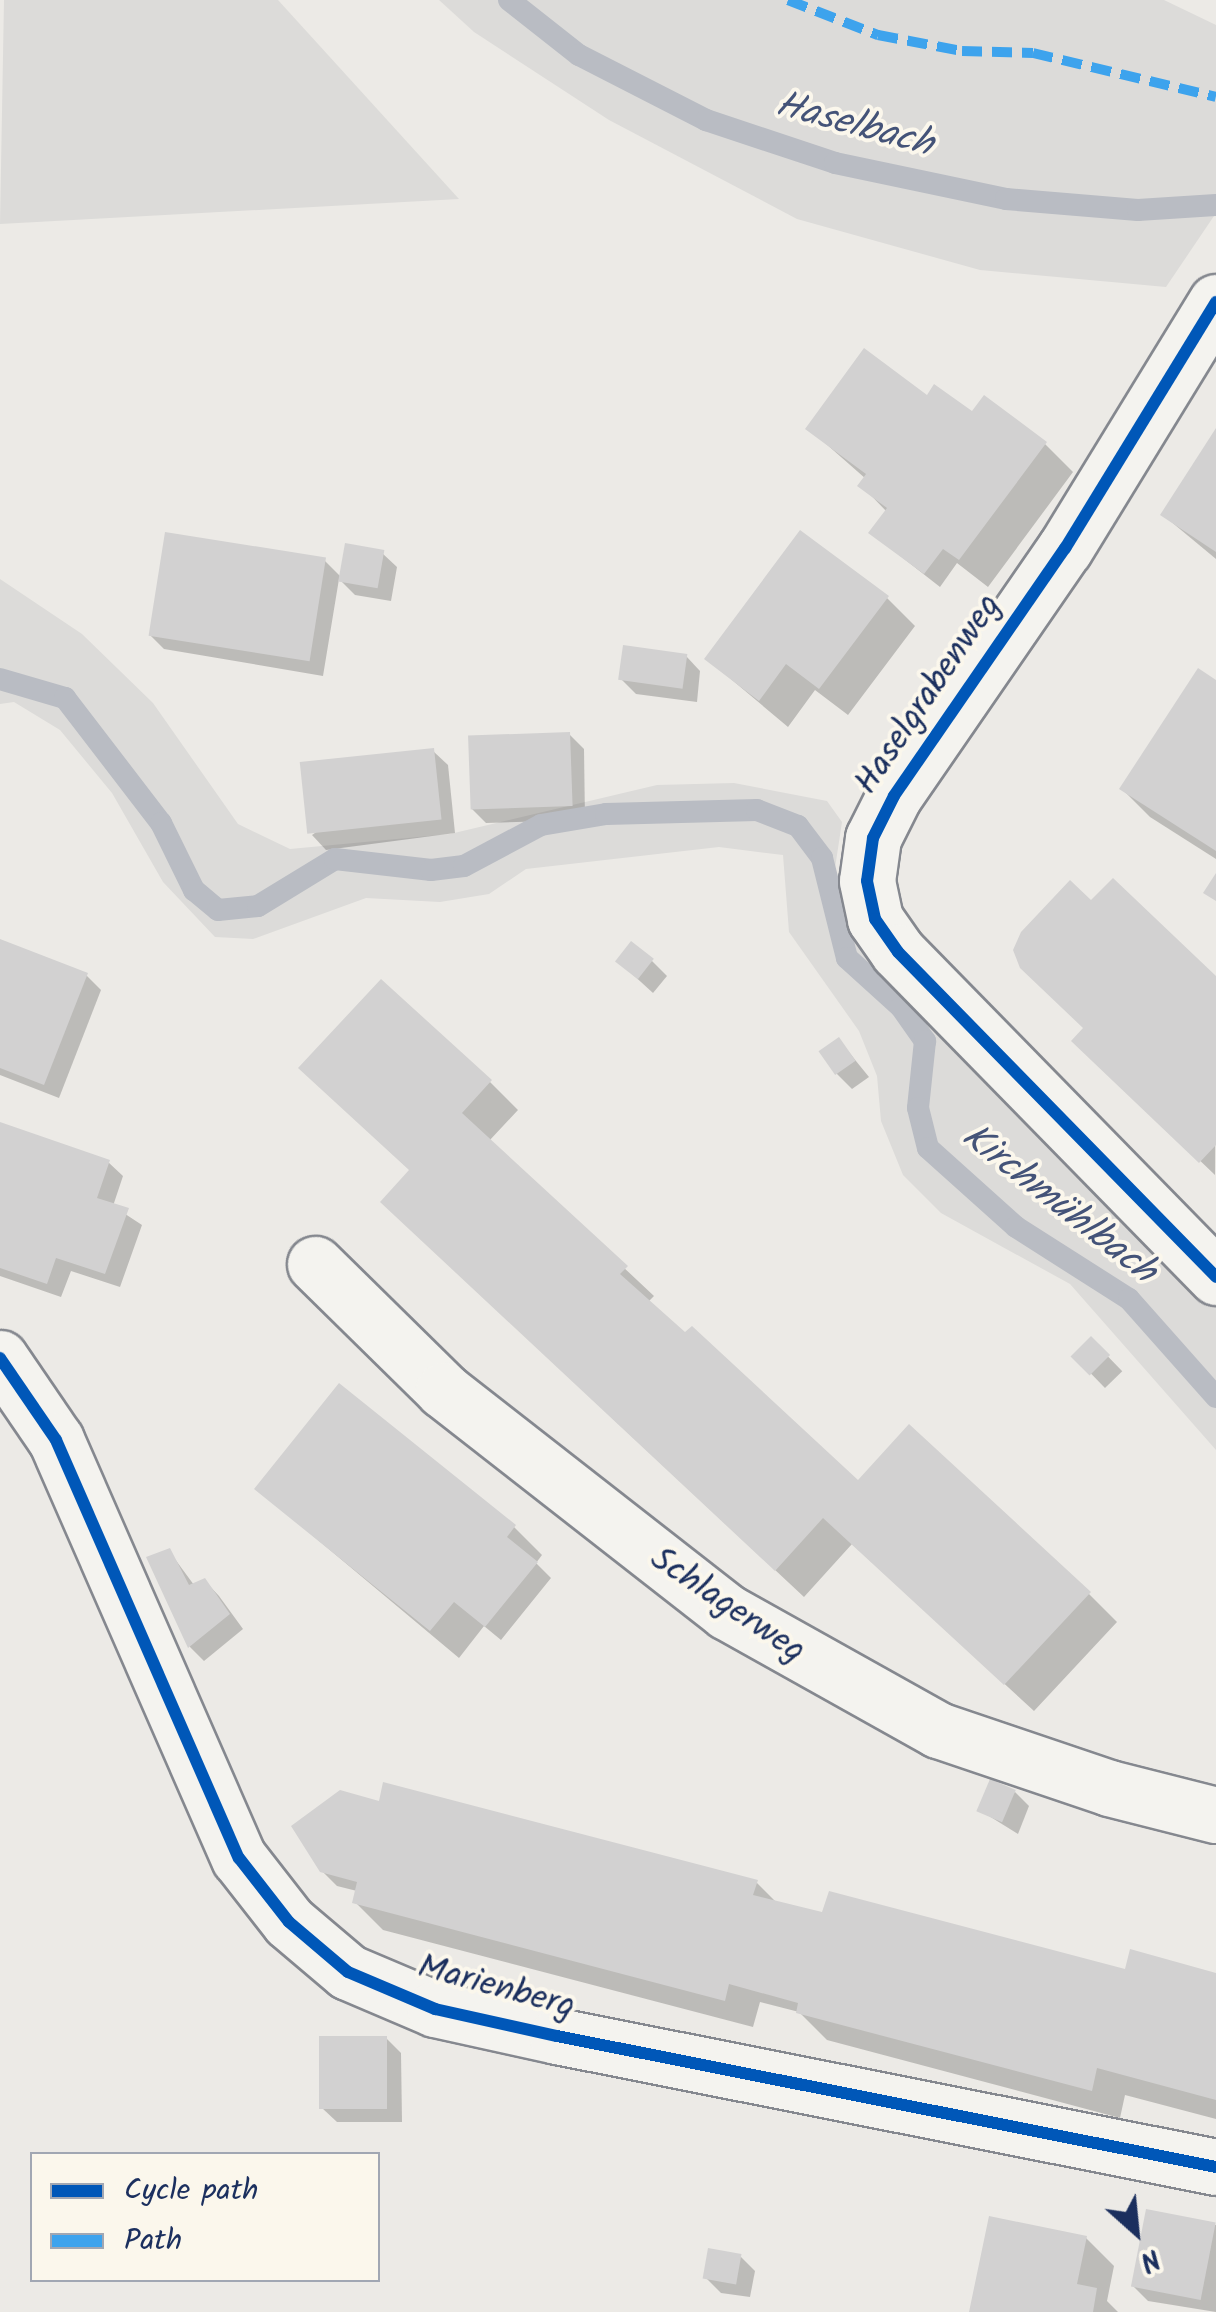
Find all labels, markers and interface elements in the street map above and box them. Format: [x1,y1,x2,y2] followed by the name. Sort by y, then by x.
[770,83,938,169] water label: Haselbach
[847,587,1011,803] street label: Haselgrabenweg
[952,1115,1164,1295] water label: Kirchmühlbach
[642,1539,812,1673] street label: Schlagerweg
[413,1947,579,2029] street label: Marienberg
[30,2152,380,2282] legend
[124,2167,258,2215] text: Cycle path
[1086,2182,1186,2282] north arrow
[124,2217,182,2265] text: Path
[1132,2235,1168,2283] text: N

